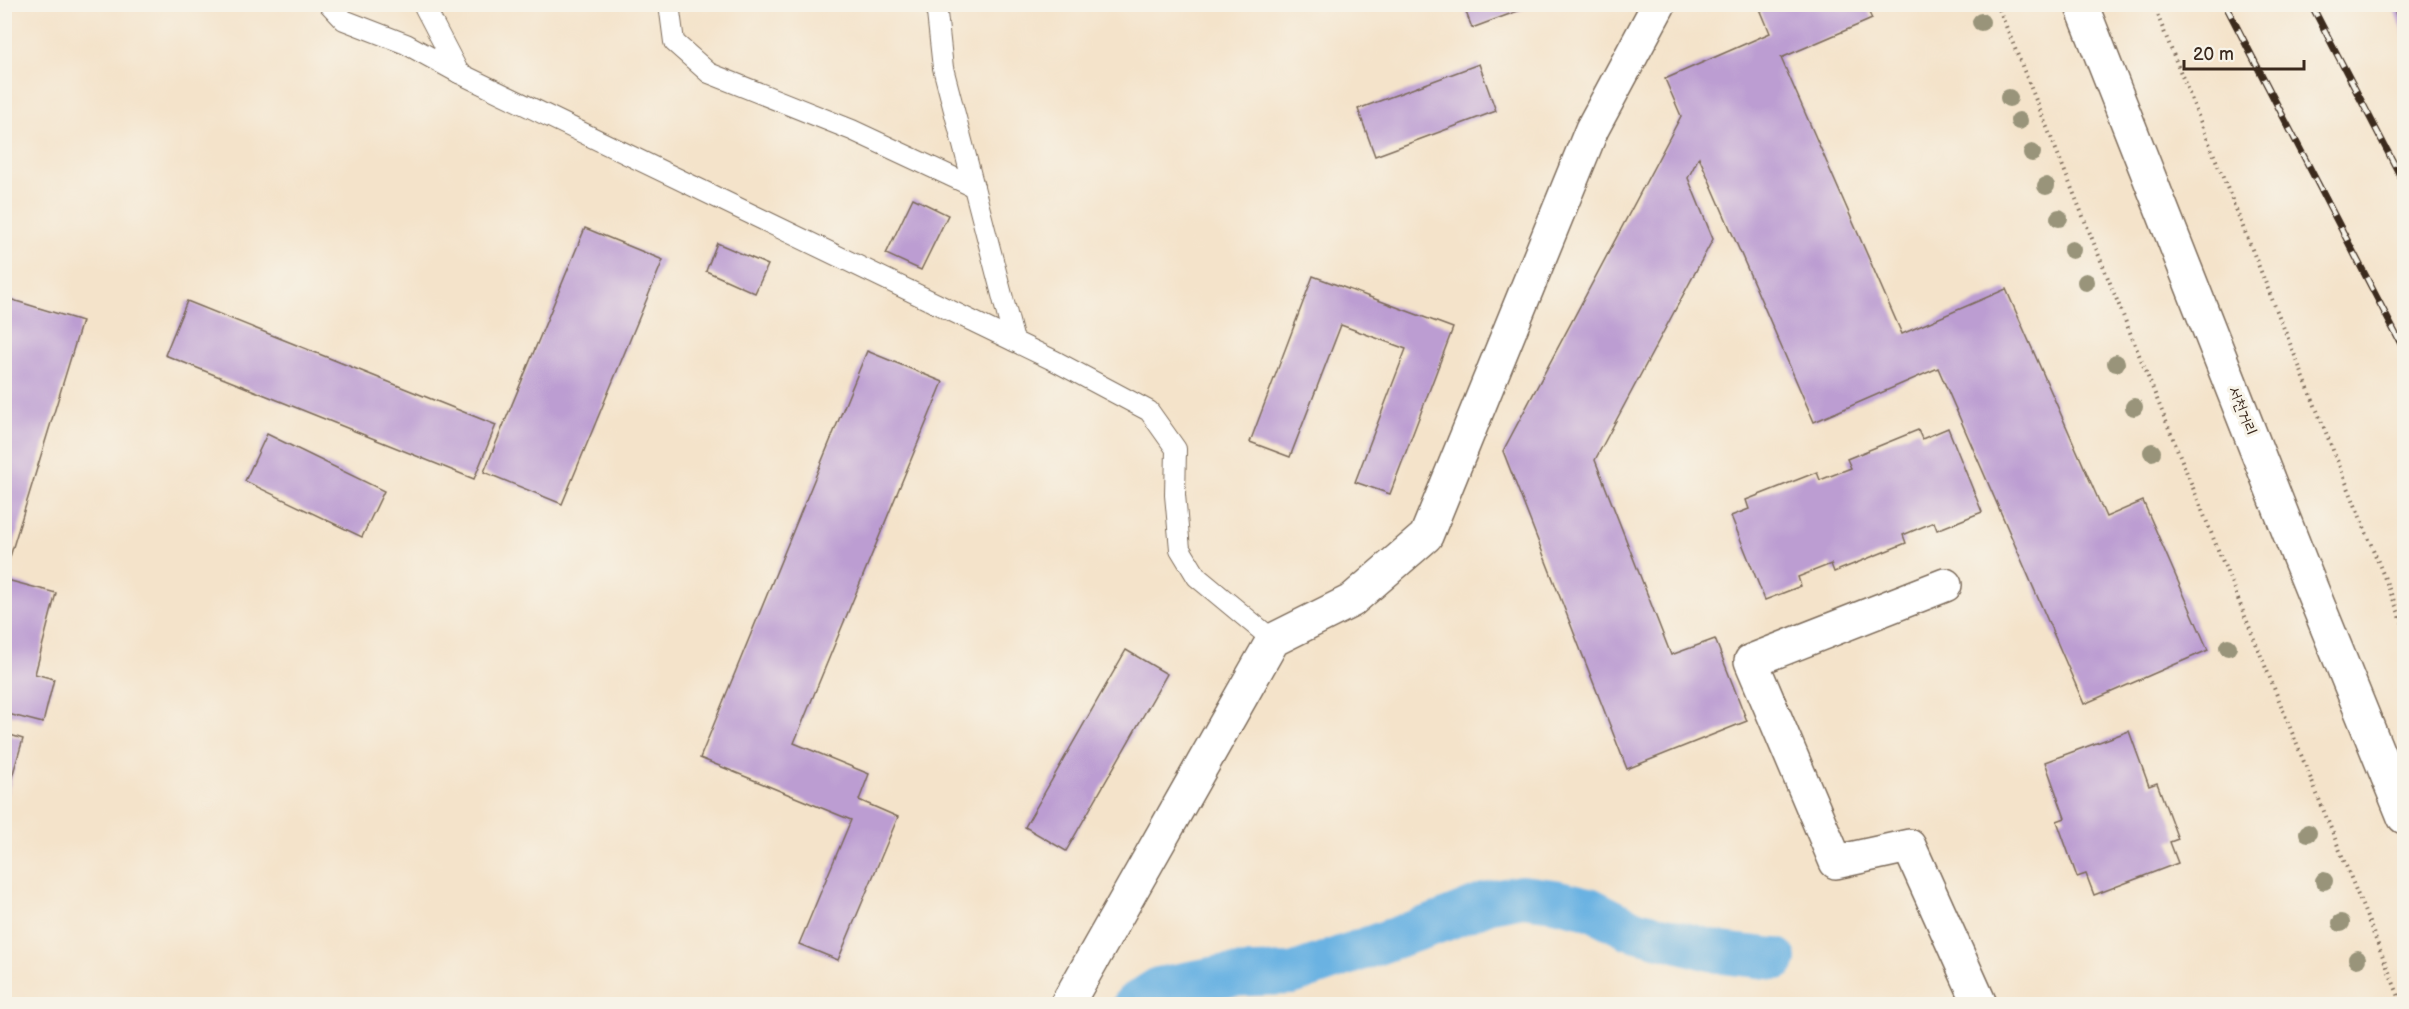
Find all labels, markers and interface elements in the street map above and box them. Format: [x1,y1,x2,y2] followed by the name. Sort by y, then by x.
[2184,33,2304,71] scale bar
[2193,44,2234,65] text: 20 m
[2224,384,2260,438] street label: 서천거리

